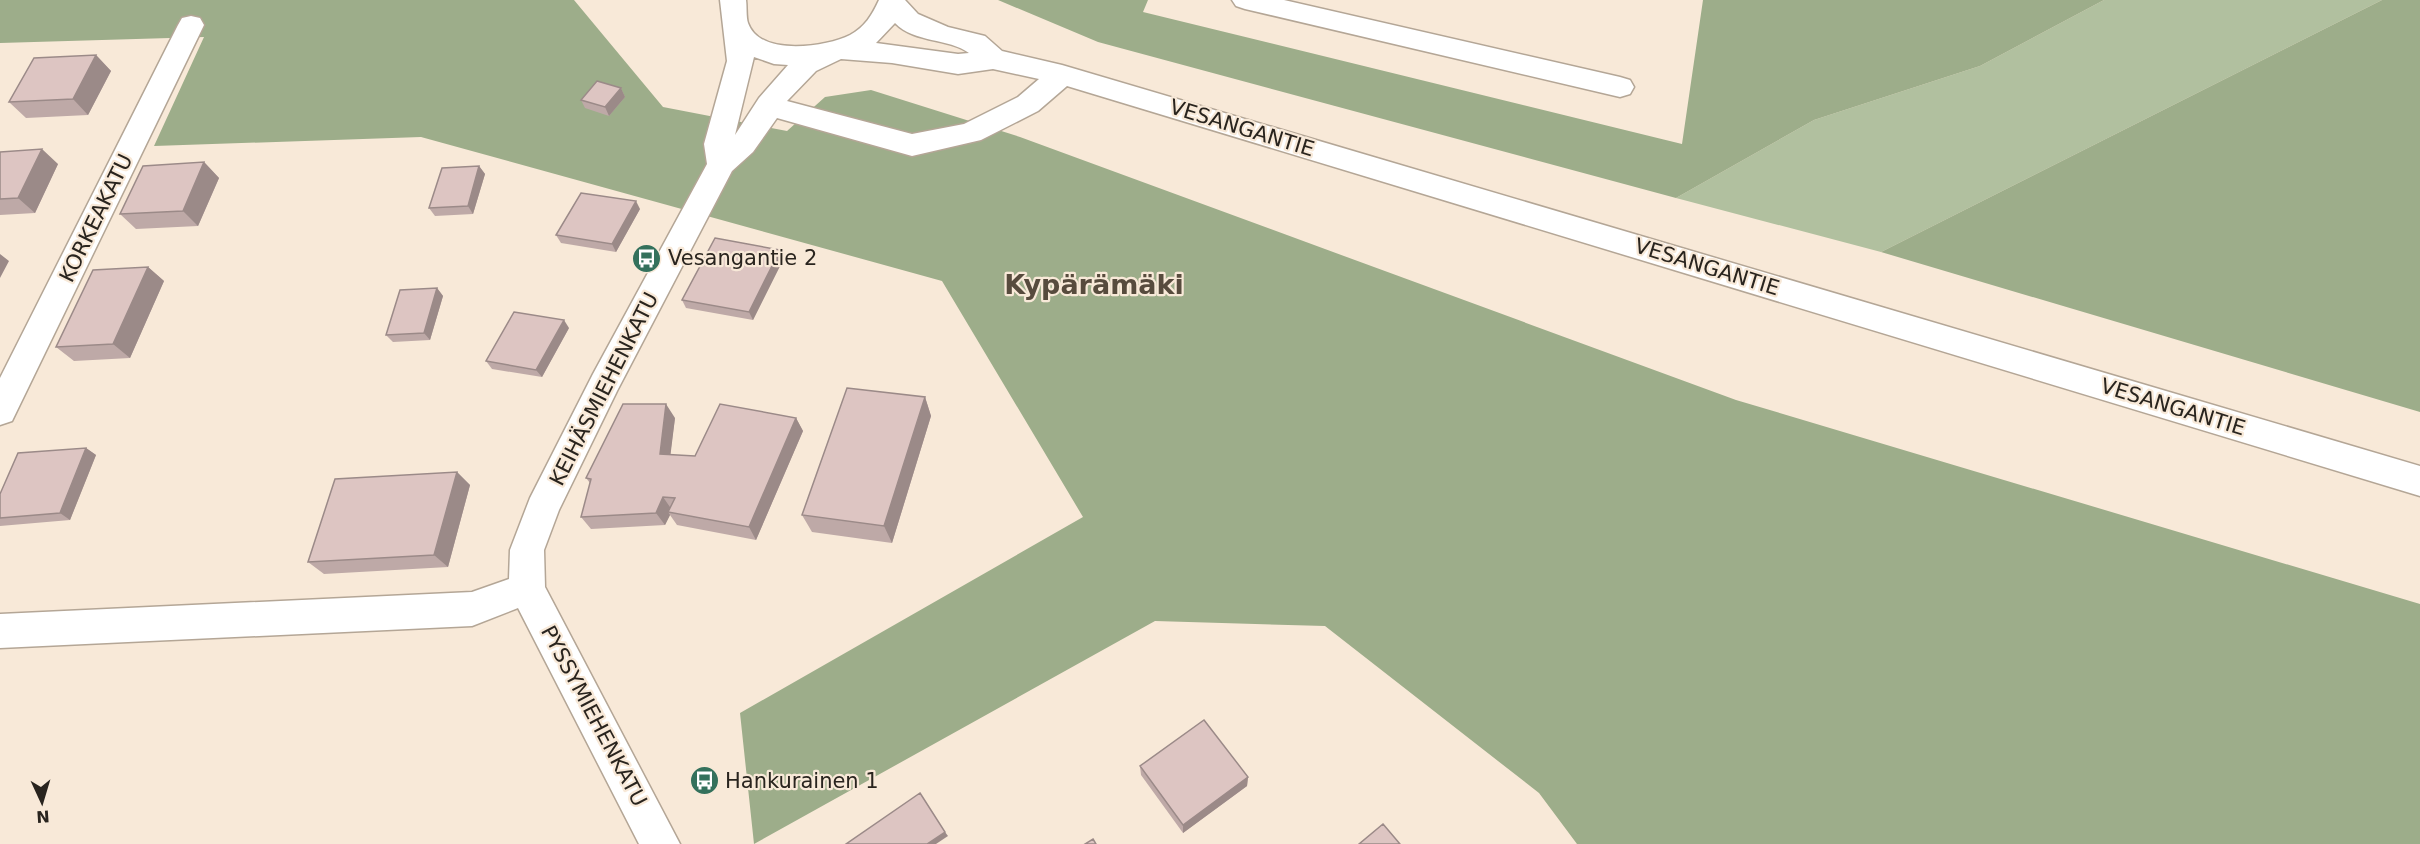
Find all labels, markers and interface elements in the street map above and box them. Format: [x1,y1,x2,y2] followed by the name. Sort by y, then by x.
[1167,95,1317,161] street label: VESANGANTIE
[55,150,137,286] street label: KORKEAKATU
[1632,234,1782,300] street label: VESANGANTIE
[631,242,663,274] bus stop icon: Vesangantie 2
[668,246,817,270] place label: Vesangantie 2
[1004,269,1184,300] district label: Kypärämäki
[544,288,663,490] street label: KEIHÄSMIEHENKATU
[2098,374,2248,440] street label: VESANGANTIE
[536,622,652,810] street label: PYSSYMIEHENKATU
[688,765,720,797] bus stop icon: Hankurainen 1
[725,769,879,793] place label: Hankurainen 1
[12,772,72,832] north arrow
[36,807,50,826] text: N

